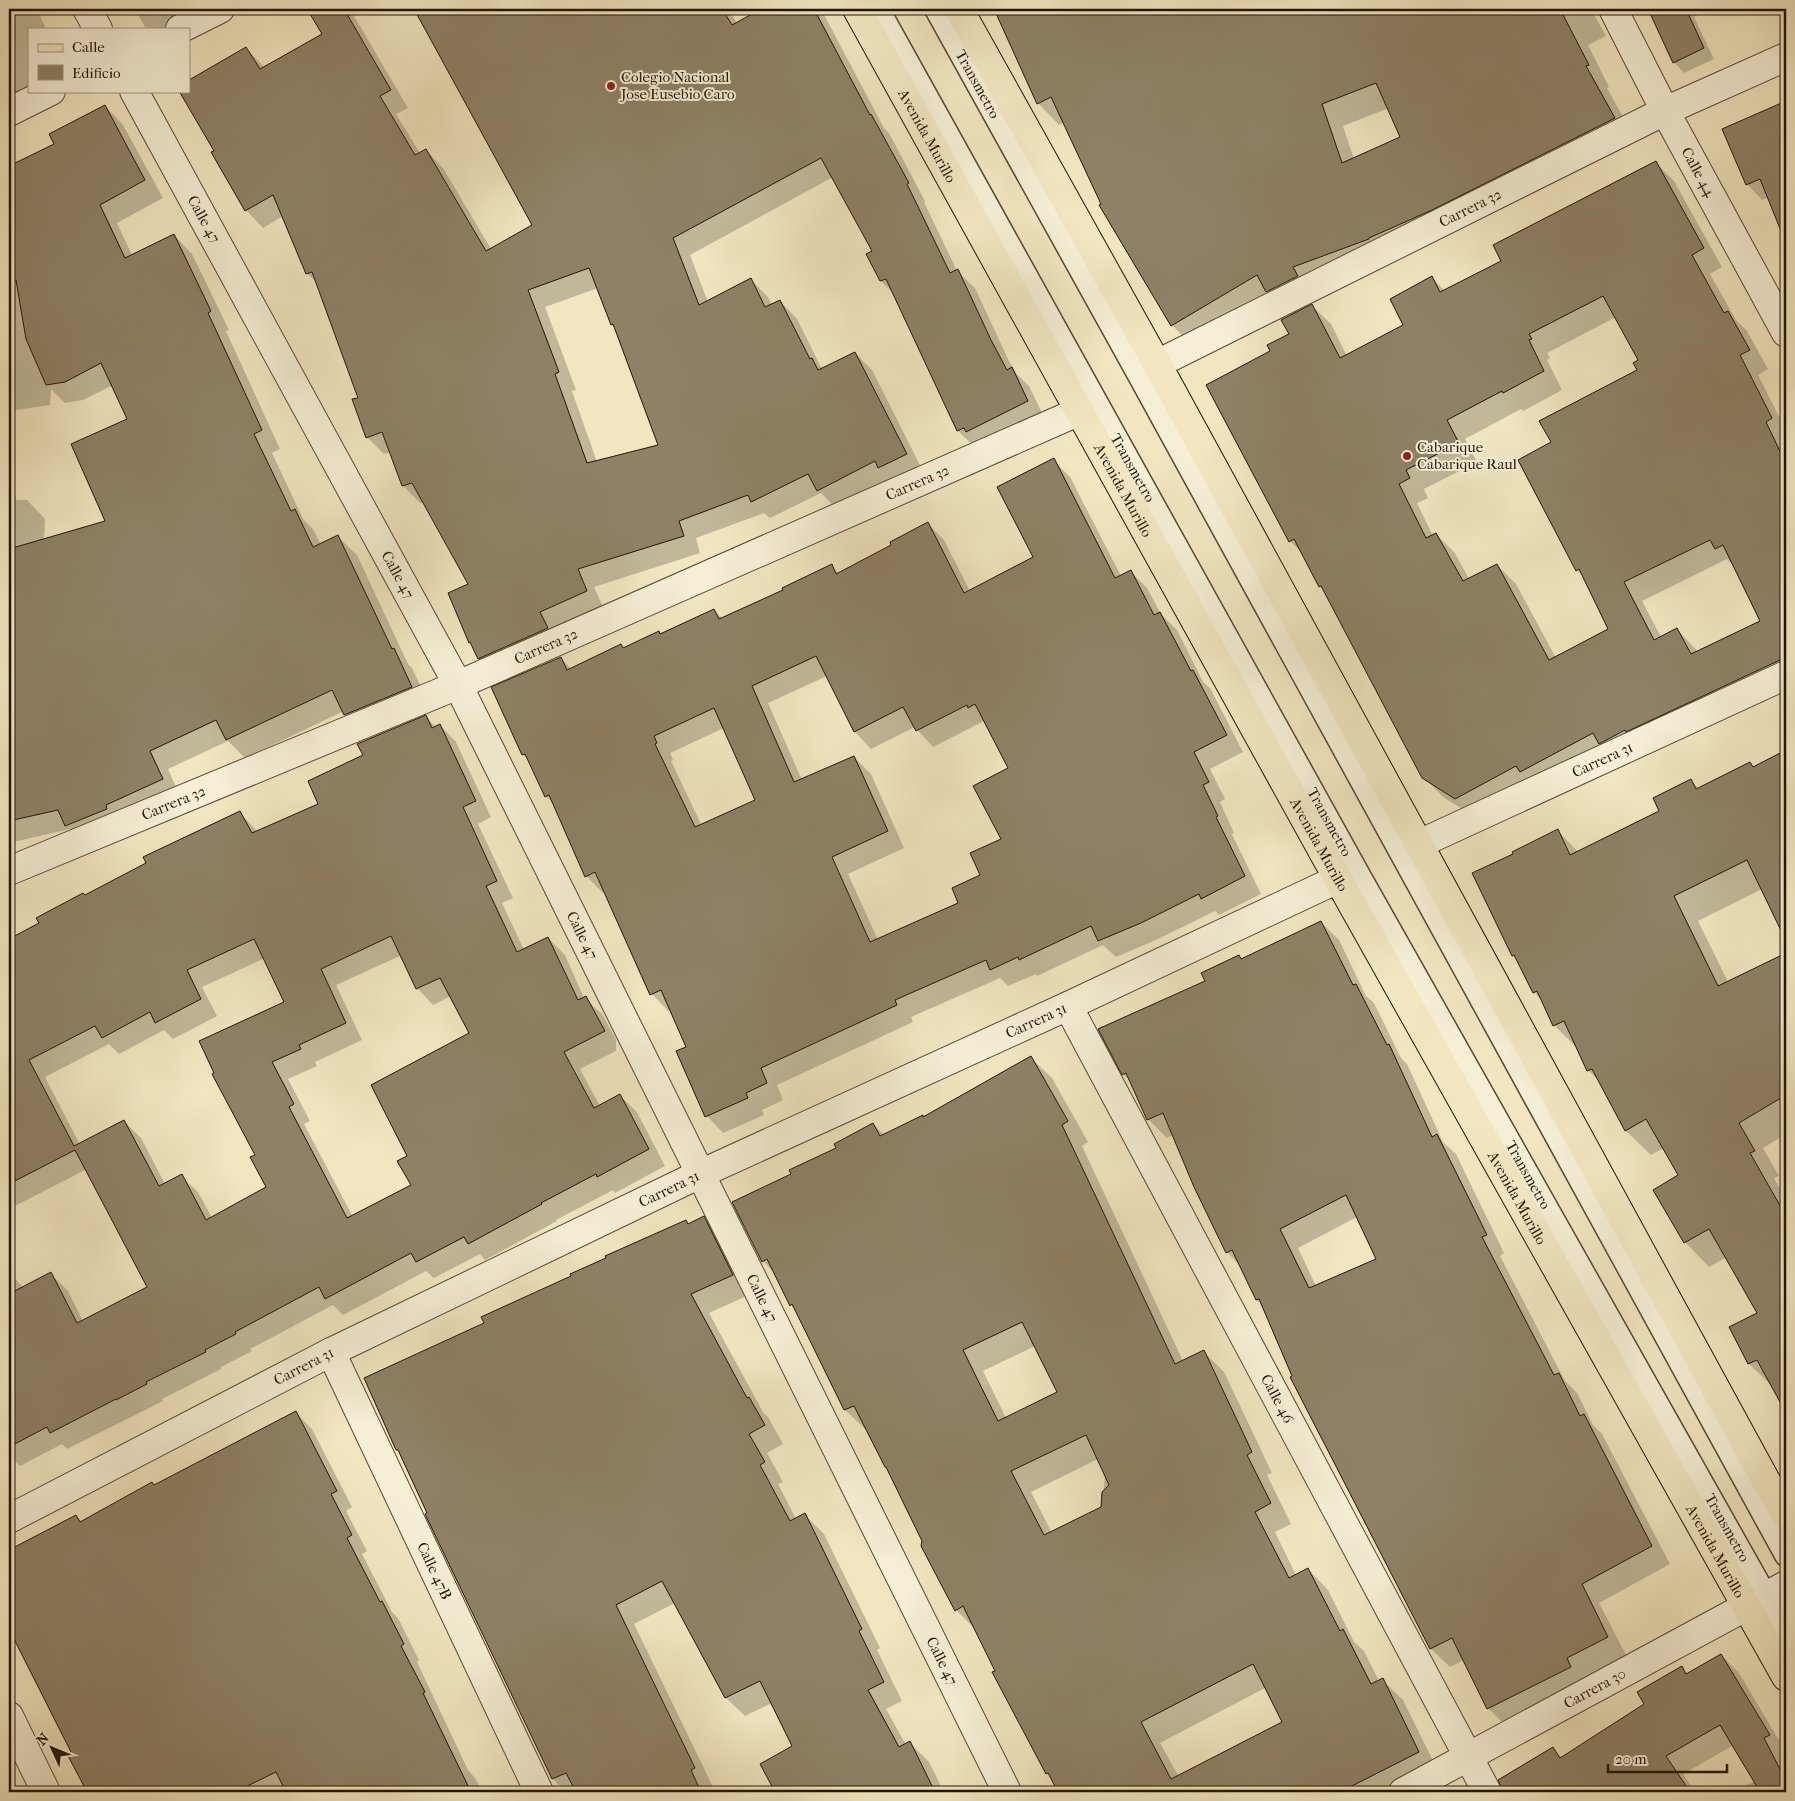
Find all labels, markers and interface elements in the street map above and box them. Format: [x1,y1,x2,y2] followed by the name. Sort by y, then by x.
[28,28,190,92] legend
[72,38,105,56] text: Calle
[951,47,1004,122] street label: Transmetro
[72,64,121,82] text: Edificio
[620,68,735,103] place label: Colegio Nacional Jose Eusebio Caro
[605,80,617,92] marker: Colegio Nacional Jose Eusebio Caro
[894,85,960,186] street label: Avenida Murillo
[1678,144,1720,201] street label: Calle 44
[1436,185,1505,231] street label: Carrera 32
[184,192,224,246] street label: Calle 47
[1107,430,1159,506] street label: Transmetro
[1417,438,1517,473] place label: Cabarique Cabarique Raul
[1090,440,1156,541] street label: Avenida Murillo
[1401,450,1413,462] marker: Cabarique Cabarique Raul
[883,461,952,504] street label: Carrera 32
[378,548,418,602] street label: Calle 47
[511,624,581,668] street label: Carrera 32
[1569,738,1636,781] street label: Carrera 31
[139,782,208,824] street label: Carrera 32
[1303,785,1356,860] street label: Transmetro
[1286,794,1352,895] street label: Avenida Murillo
[563,908,602,962] street label: Calle 47
[1003,999,1070,1042] street label: Carrera 31
[1502,1138,1555,1213] street label: Transmetro
[1483,1147,1551,1248] street label: Avenida Murillo
[636,1167,702,1211] street label: Carrera 31
[743,1271,782,1325] street label: Calle 47
[271,1343,337,1389] street label: Carrera 31
[1257,1371,1298,1427] street label: Calle 46
[1701,1490,1754,1565] street label: Transmetro
[1682,1501,1749,1601] street label: Avenida Murillo
[413,1539,456,1602] street label: Calle 47B
[922,1634,962,1688] street label: Calle 47
[1561,1664,1629,1712] street label: Carrera 30
[28,1724,78,1774] north arrow
[33,1729,53,1749] text: N
[1608,1741,1726,1773] scale bar
[1615,1750,1647,1768] text: 20 m

